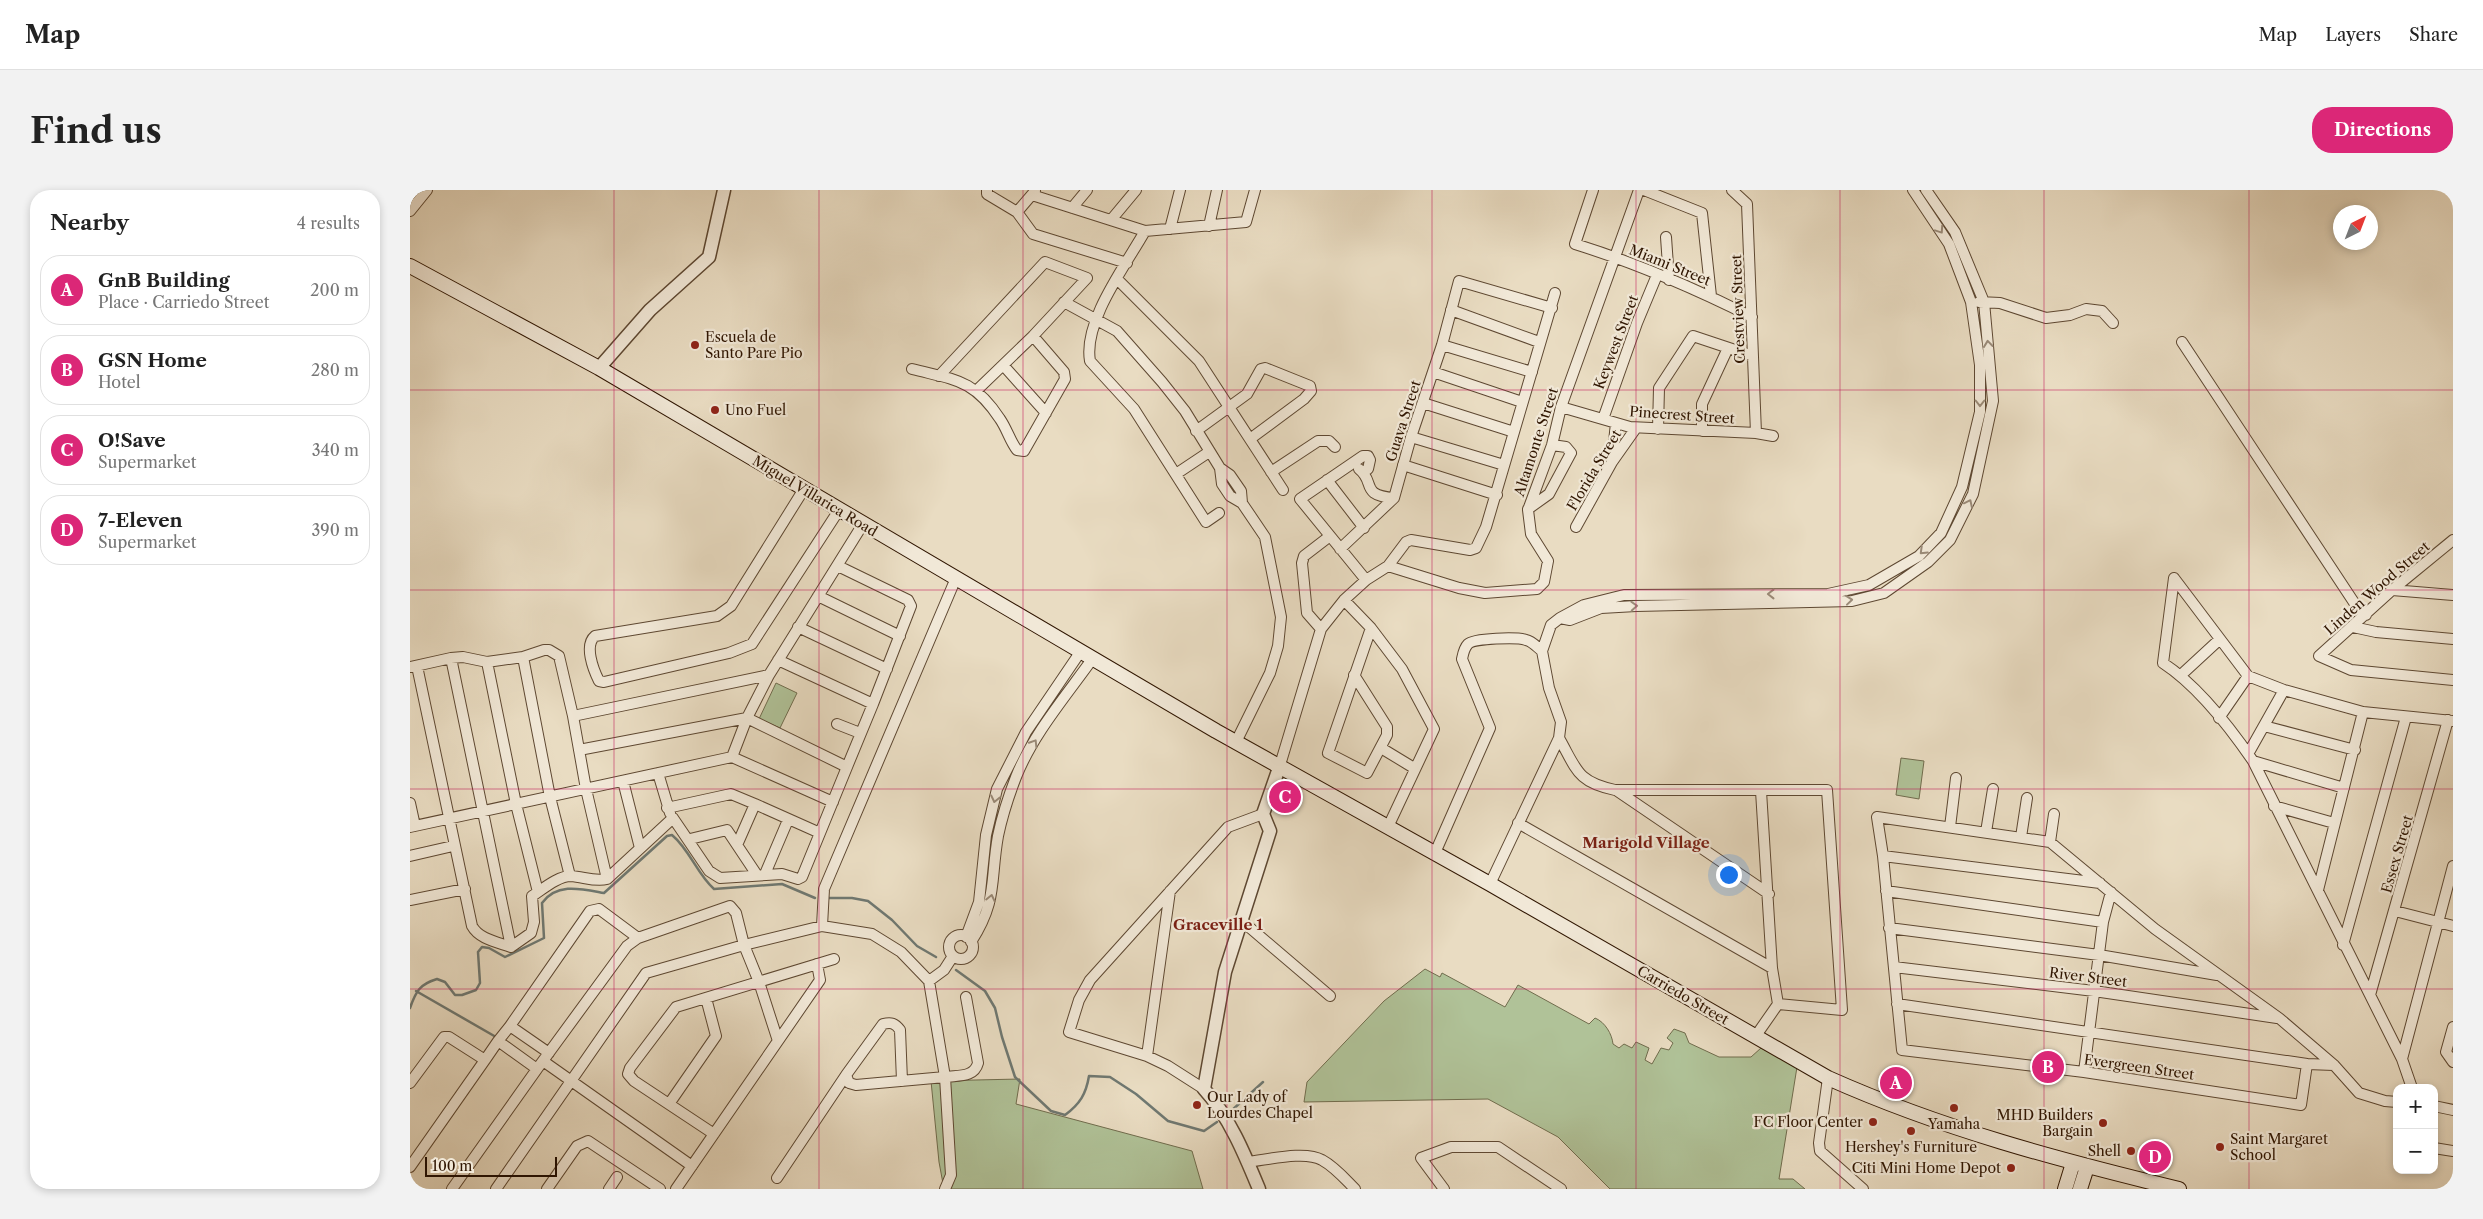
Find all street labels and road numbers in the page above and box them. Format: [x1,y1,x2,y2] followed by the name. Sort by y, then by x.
[1627,240,1714,290] street label: Miami Street
[1727,254,1749,364] street label: Crestview Street
[1590,292,1642,392] street label: Keywest Street
[1381,378,1425,464] street label: Guava Street
[1510,385,1562,500] street label: Altamonte Street
[1629,402,1735,428] street label: Pinecrest Street
[1563,426,1625,514] street label: Florida Street
[749,452,881,541] street label: Miguel Villarica Road
[2321,537,2433,639] street label: Linden Wood Street
[2377,813,2417,895] street label: Essex Street
[1634,962,1732,1028] street label: Carriedo Street
[2048,963,2128,991] street label: River Street
[2083,1050,2195,1084] street label: Evergreen Street

